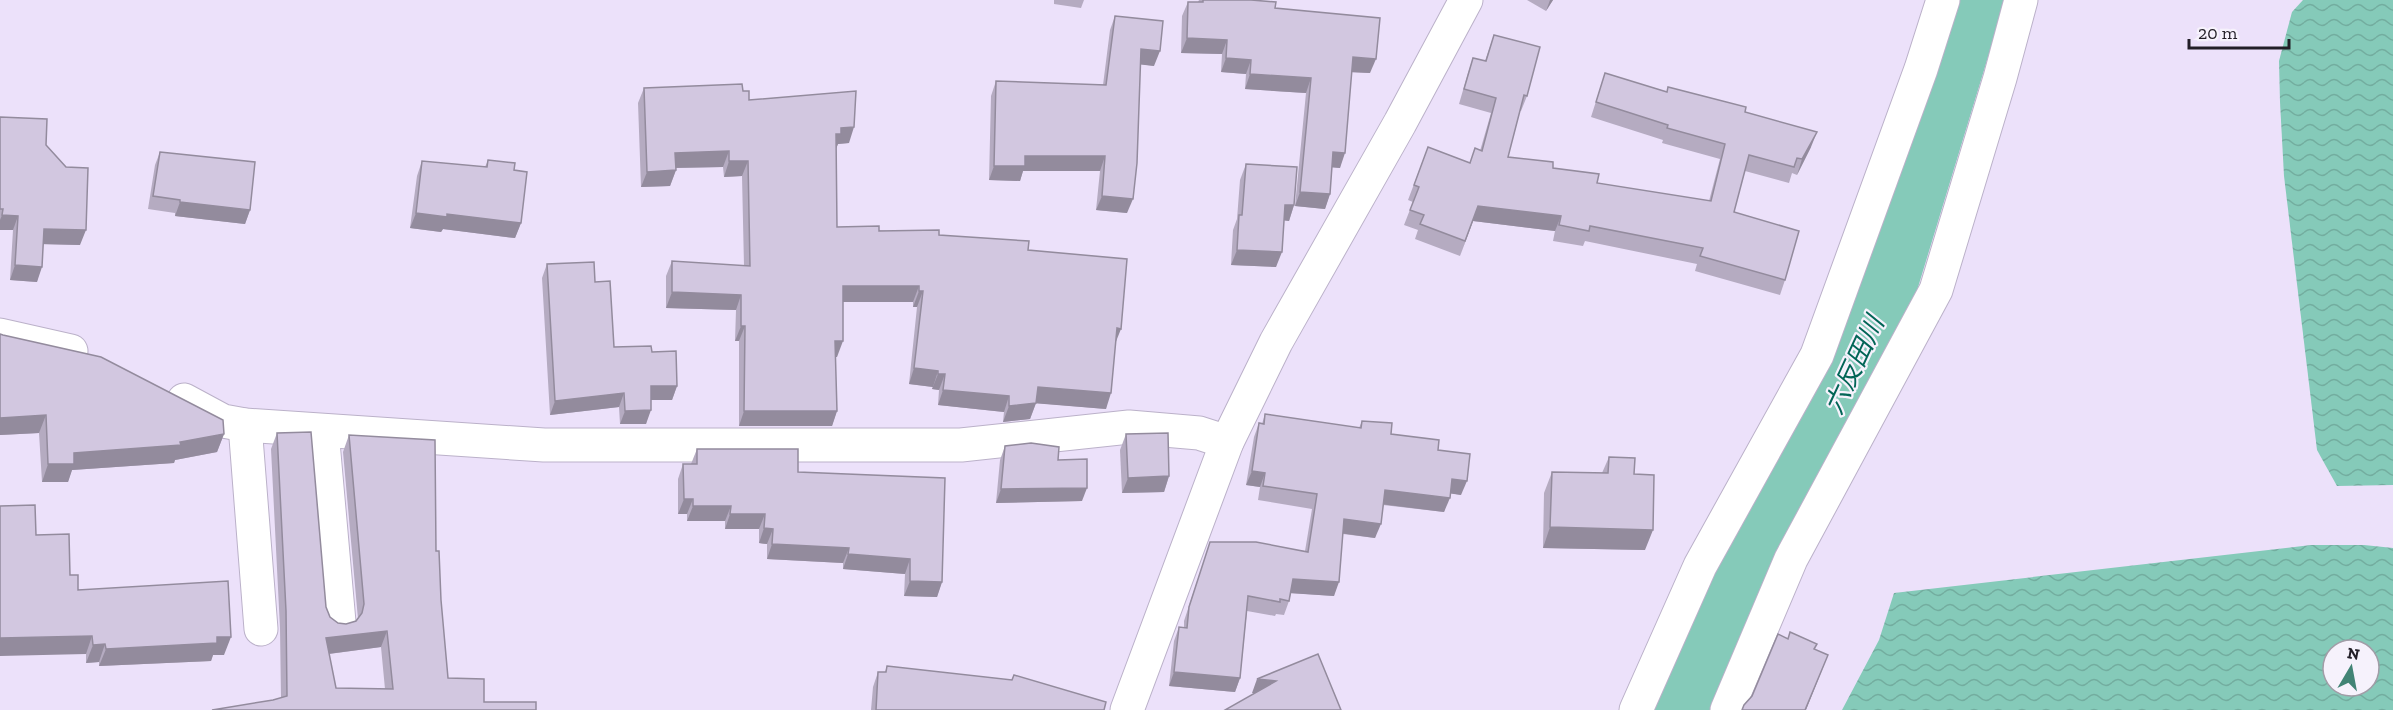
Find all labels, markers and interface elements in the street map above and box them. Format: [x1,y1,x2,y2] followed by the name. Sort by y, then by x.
[2189,12,2290,50] scale bar
[2198,22,2238,44] text: 20 m
[1818,308,1892,419] water label: 六反田川
[2321,638,2381,698] north arrow
[2346,643,2361,664] text: N

